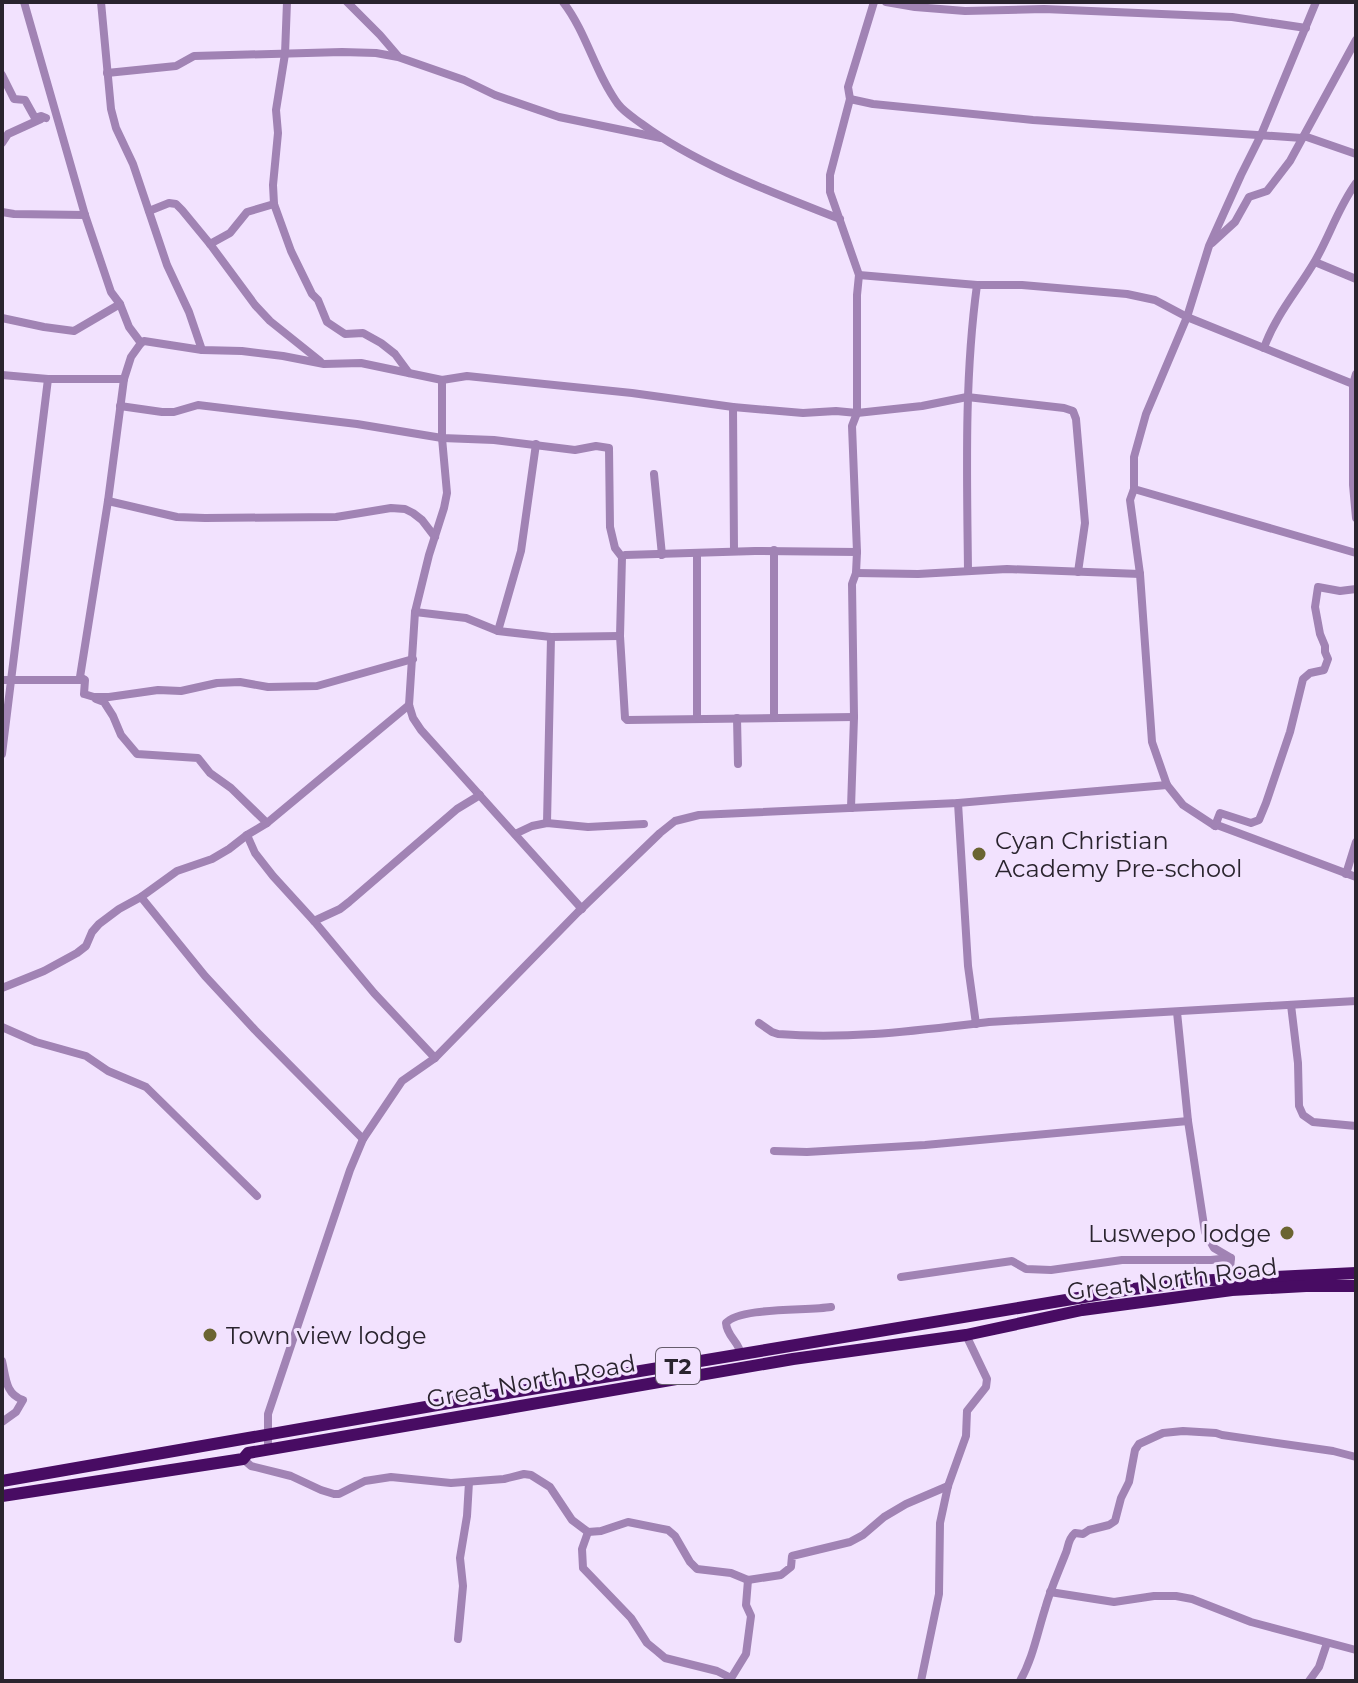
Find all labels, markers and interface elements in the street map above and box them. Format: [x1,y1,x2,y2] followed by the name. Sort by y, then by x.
[995,826,1243,883] place label: Cyan Christian Academy Pre-school
[970,845,988,863] marker: Cyan Christian Academy Pre-school
[1088,1219,1271,1248] place label: Luswepo lodge
[1278,1224,1296,1242] marker: Luswepo lodge
[1065,1252,1279,1306] street label: Great North Road
[226,1321,427,1350] place label: Town view lodge
[201,1326,219,1344] marker: Town view lodge
[424,1348,638,1414] street label: Great North Road
[656,1348,700,1384] road number: T2

